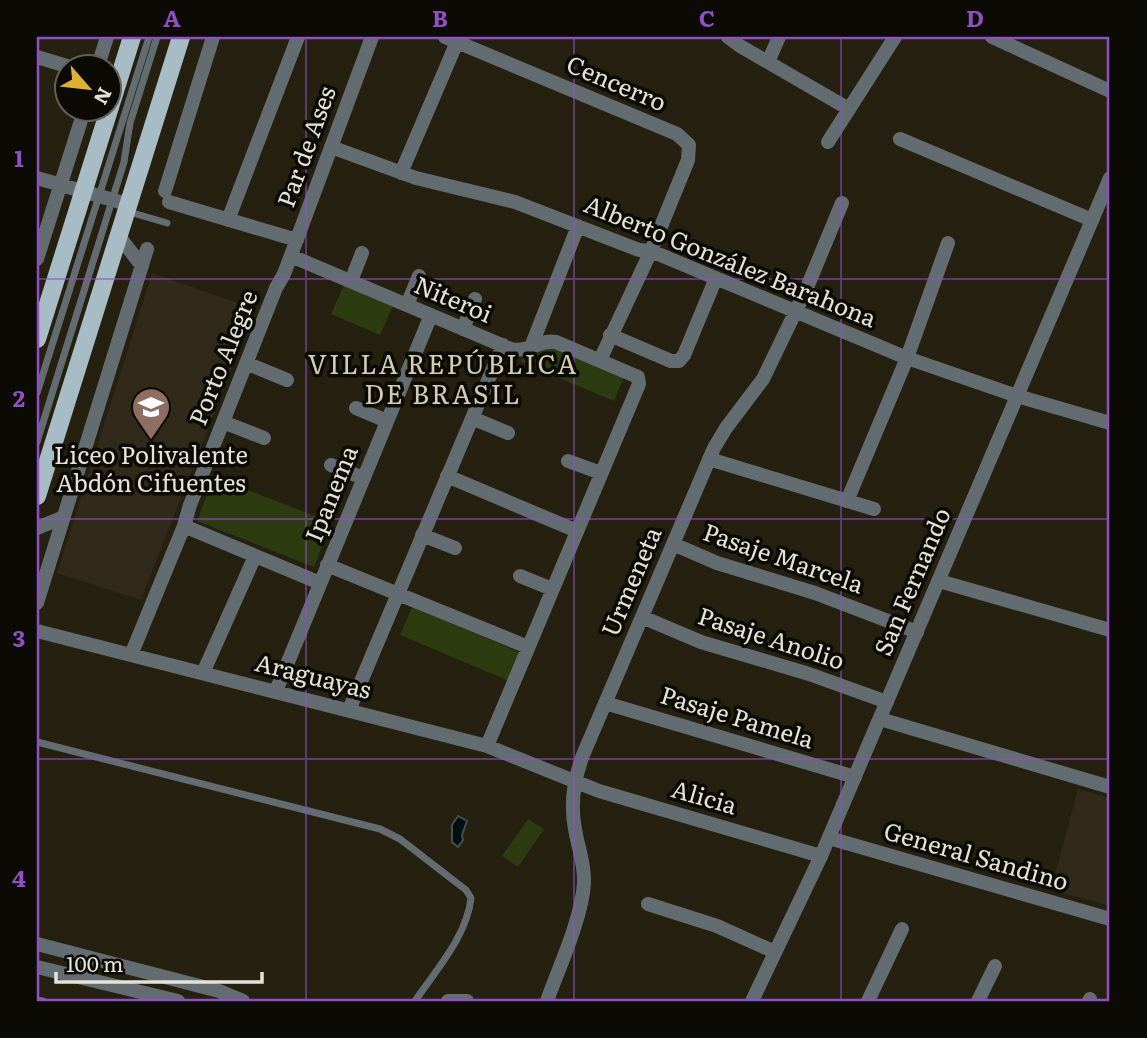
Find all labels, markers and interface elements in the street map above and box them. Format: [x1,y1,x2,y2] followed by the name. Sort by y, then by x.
[163,0,181,34] text: A
[432,0,448,34] text: B
[699,0,715,34] text: C
[966,0,984,34] text: D
[562,45,672,118] street label: Cencerro
[52,52,122,122] north arrow
[267,81,343,212] street label: Par de Ases
[88,83,120,110] text: N
[14,140,24,174] text: 1
[580,185,882,334] street label: Alberto González Barahona
[410,266,498,330] street label: Niteroi
[179,284,265,430] street label: Porto Alegre
[308,343,578,412] district label: VILLA REPÚBLICA DE BRASIL
[13,380,25,414] text: 2
[130,386,172,441] school or university icon: Liceo Polivalente Abdón Cifuentes
[54,436,248,499] place label: Liceo Polivalente Abdón Cifuentes
[294,439,365,547] street label: Ipanema
[864,502,958,660] street label: San Fernando
[699,513,869,600] street label: Pasaje Marcela
[591,521,668,641] street label: Urmeneta
[694,597,849,677] street label: Pasaje Anolio
[13,620,25,654] text: 3
[252,643,376,706] street label: Araguayas
[657,676,819,756] street label: Pasaje Pamela
[668,770,742,822] street label: Alicia
[880,812,1073,898] street label: General Sandino
[12,860,26,894] text: 4
[56,940,262,984] scale bar
[66,947,123,978] text: 100 m

